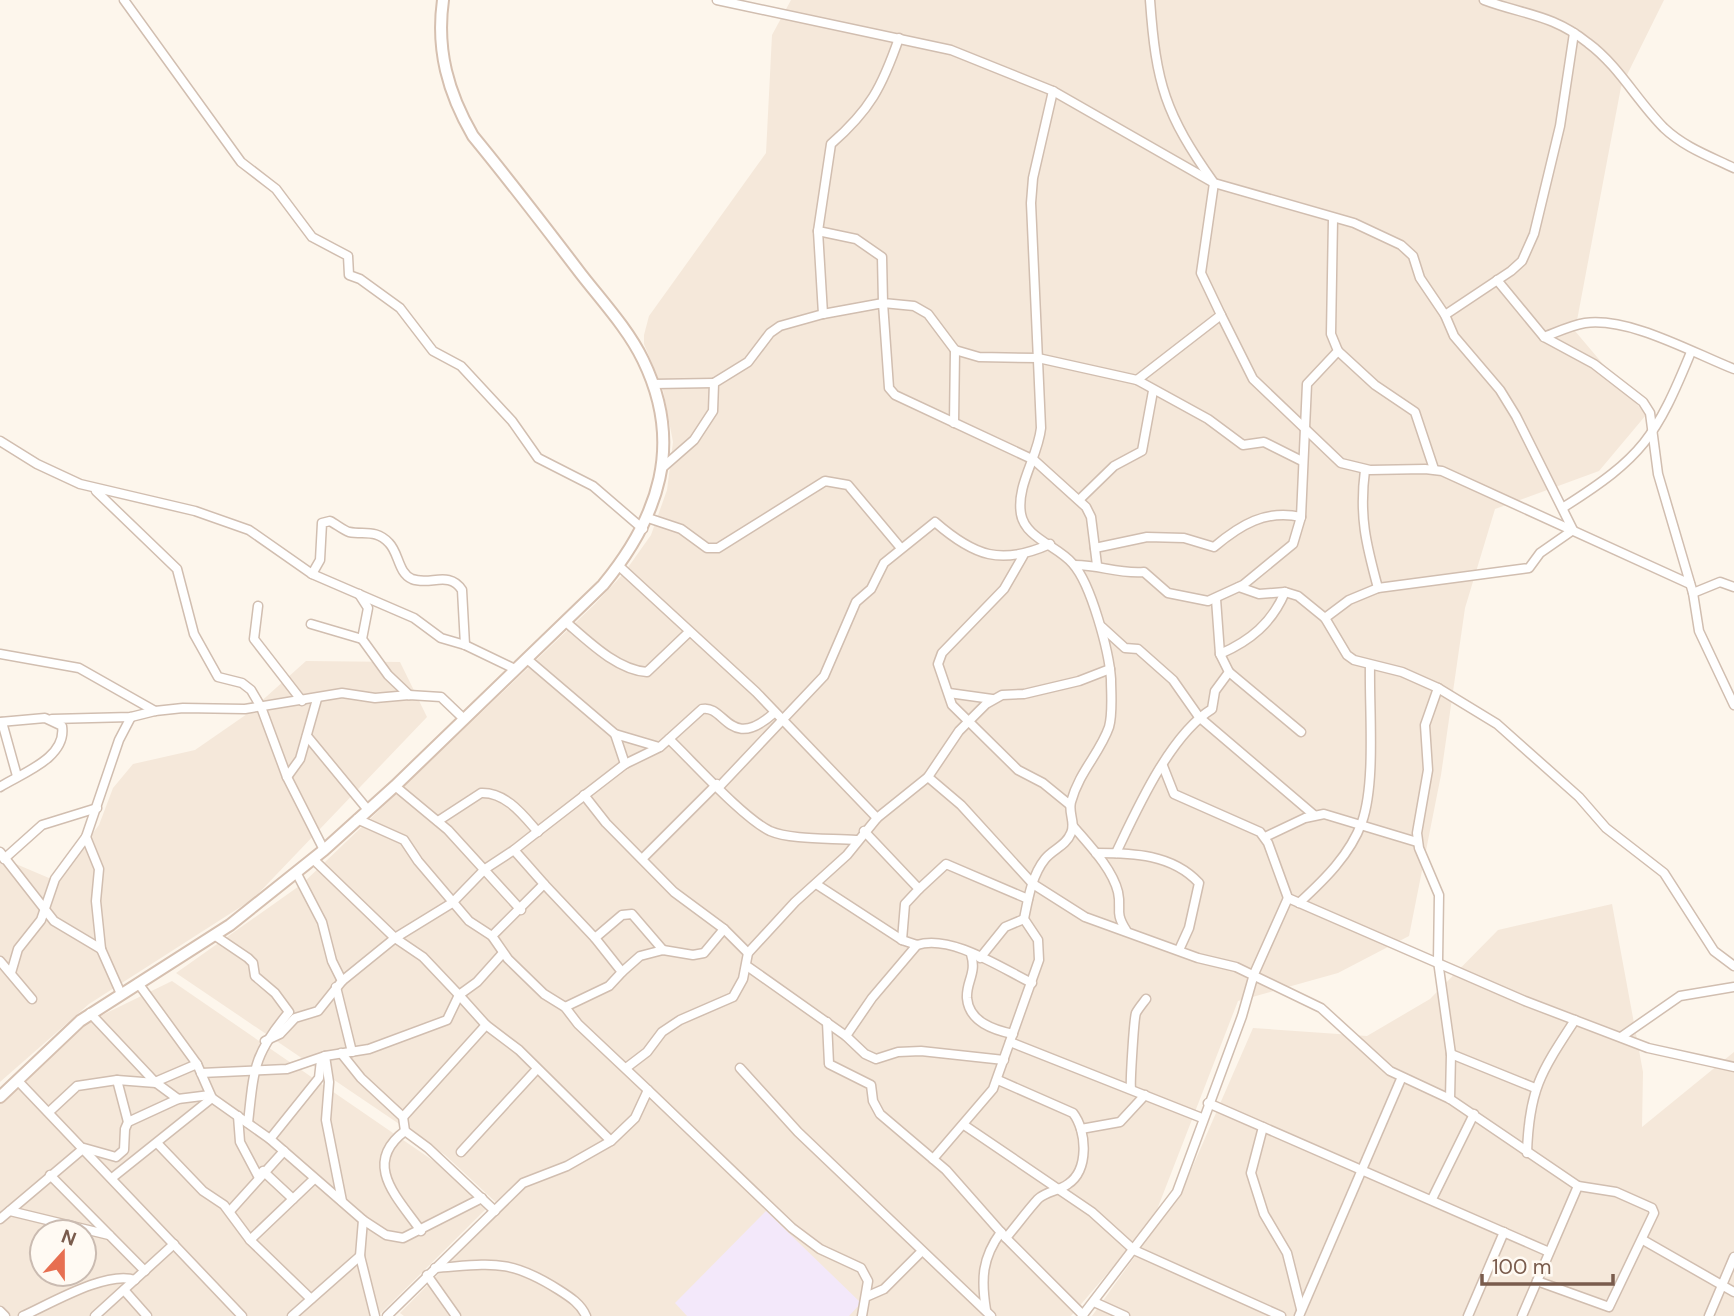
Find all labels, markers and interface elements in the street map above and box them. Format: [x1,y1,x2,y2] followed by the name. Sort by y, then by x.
[28,1218,98,1288] north arrow
[58,1223,80,1252] text: N
[1482,1242,1613,1286] scale bar
[1492,1253,1552,1281] text: 100 m

